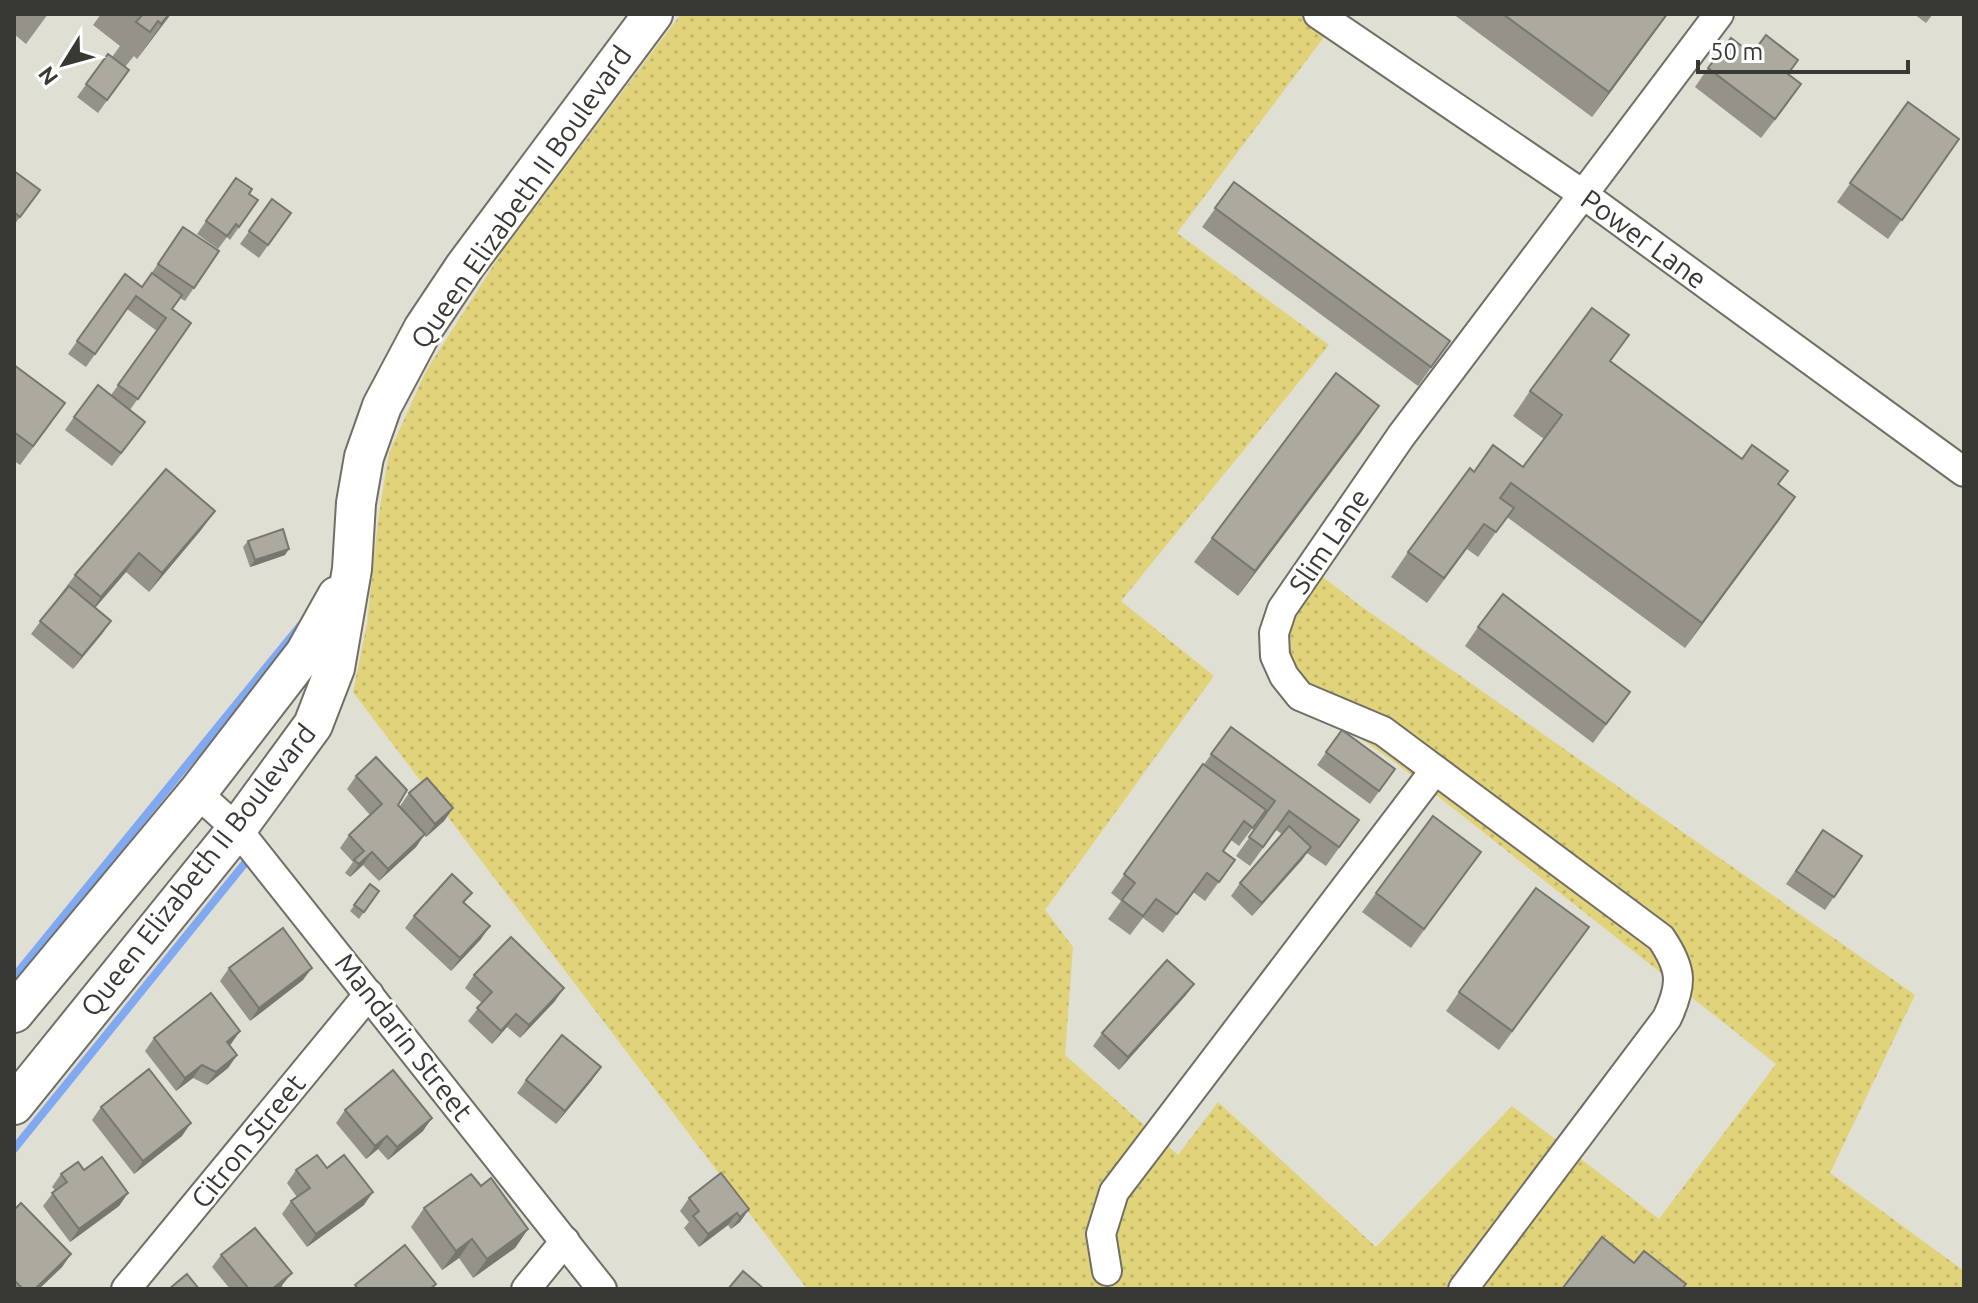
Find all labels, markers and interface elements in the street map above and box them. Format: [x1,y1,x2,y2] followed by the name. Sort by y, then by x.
[24,24,104,104] north arrow
[1698,24,1908,74] scale bar
[1710,38,1763,65] text: 50 m
[404,40,637,354] street label: Queen Elizabeth II Boulevard
[33,62,63,90] text: N
[1576,183,1713,294] street label: Power Lane
[1282,483,1375,599] street label: Slim Lane
[74,718,321,1022] street label: Queen Elizabeth II Boulevard
[330,947,479,1126] street label: Mandarin Street
[184,1068,311,1214] street label: Citron Street

